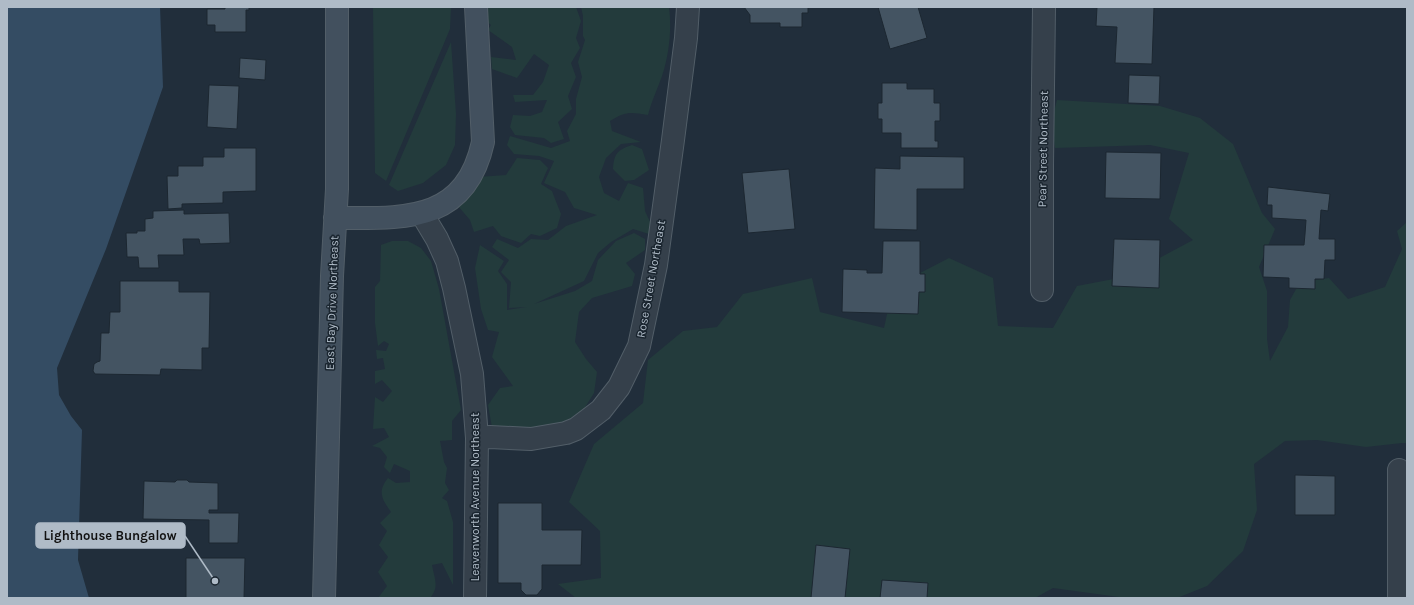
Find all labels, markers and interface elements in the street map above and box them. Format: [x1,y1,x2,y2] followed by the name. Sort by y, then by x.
[1035,90,1051,208] street label: Pear Street Northeast
[634,218,668,339] street label: Rose Street Northeast
[323,235,341,371] street label: East Bay Drive Northeast
[468,412,482,581] street label: Leavenworth Avenue Northeast
[36,523,185,548] callout: Lighthouse Bungalow
[43,528,177,543] text: Lighthouse Bungalow

